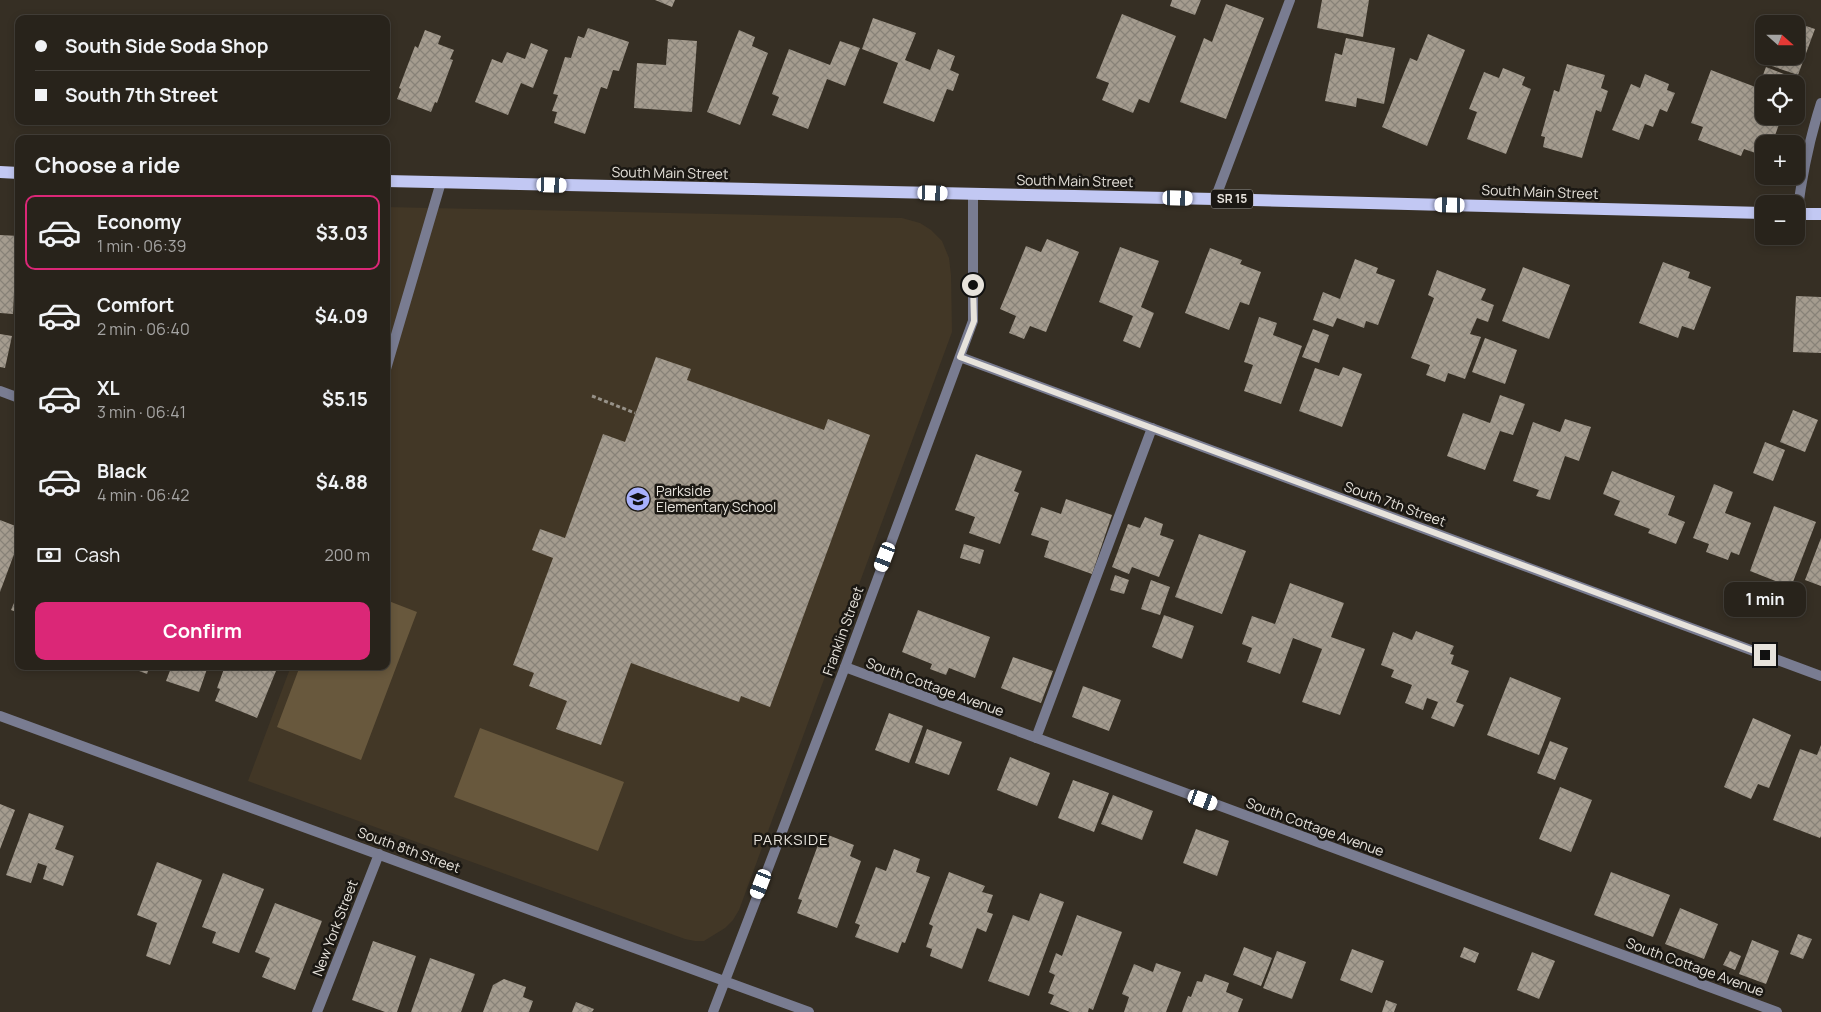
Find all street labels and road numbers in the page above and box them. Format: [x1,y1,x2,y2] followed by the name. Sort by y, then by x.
[611,162,729,183] street label: South Main Street
[1016,170,1134,191] street label: South Main Street
[1481,180,1599,203] street label: South Main Street
[1211,190,1253,208] road number: SR 15
[1342,476,1449,531] street label: South 7th Street
[818,583,868,678] street label: Franklin Street
[864,653,1007,720] street label: South Cottage Avenue
[1244,793,1387,860] street label: South Cottage Avenue
[355,822,463,877] street label: South 8th Street
[307,876,362,979] street label: New York Street
[1624,933,1767,1000] street label: South Cottage Avenue

